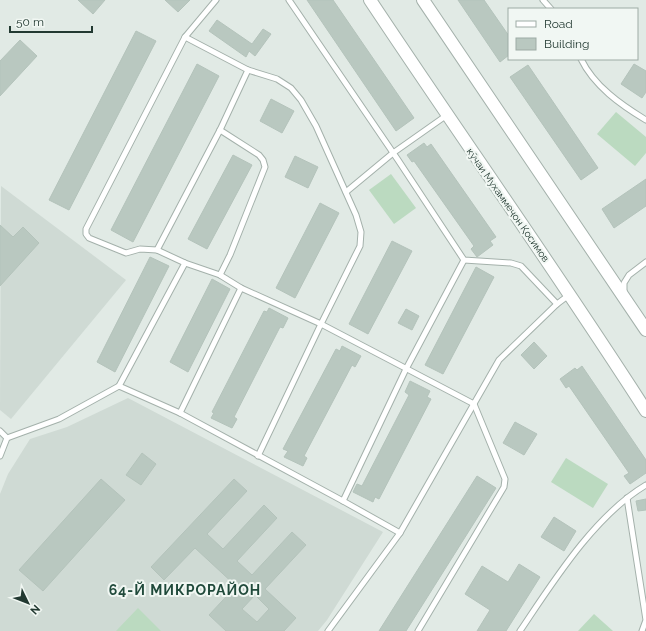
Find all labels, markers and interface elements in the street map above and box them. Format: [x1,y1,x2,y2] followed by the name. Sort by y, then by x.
[10,8,92,34] scale bar
[508,8,638,60] legend
[16,15,44,29] text: 50 m
[544,17,573,31] text: Road
[544,37,590,51] text: Building
[465,146,551,264] street label: кӯчаи Мухаммеҷон Қосимов
[109,581,261,598] district label: 64-Й МИКРОРАЙОН
[8,583,48,623] north arrow
[27,602,43,617] text: N

